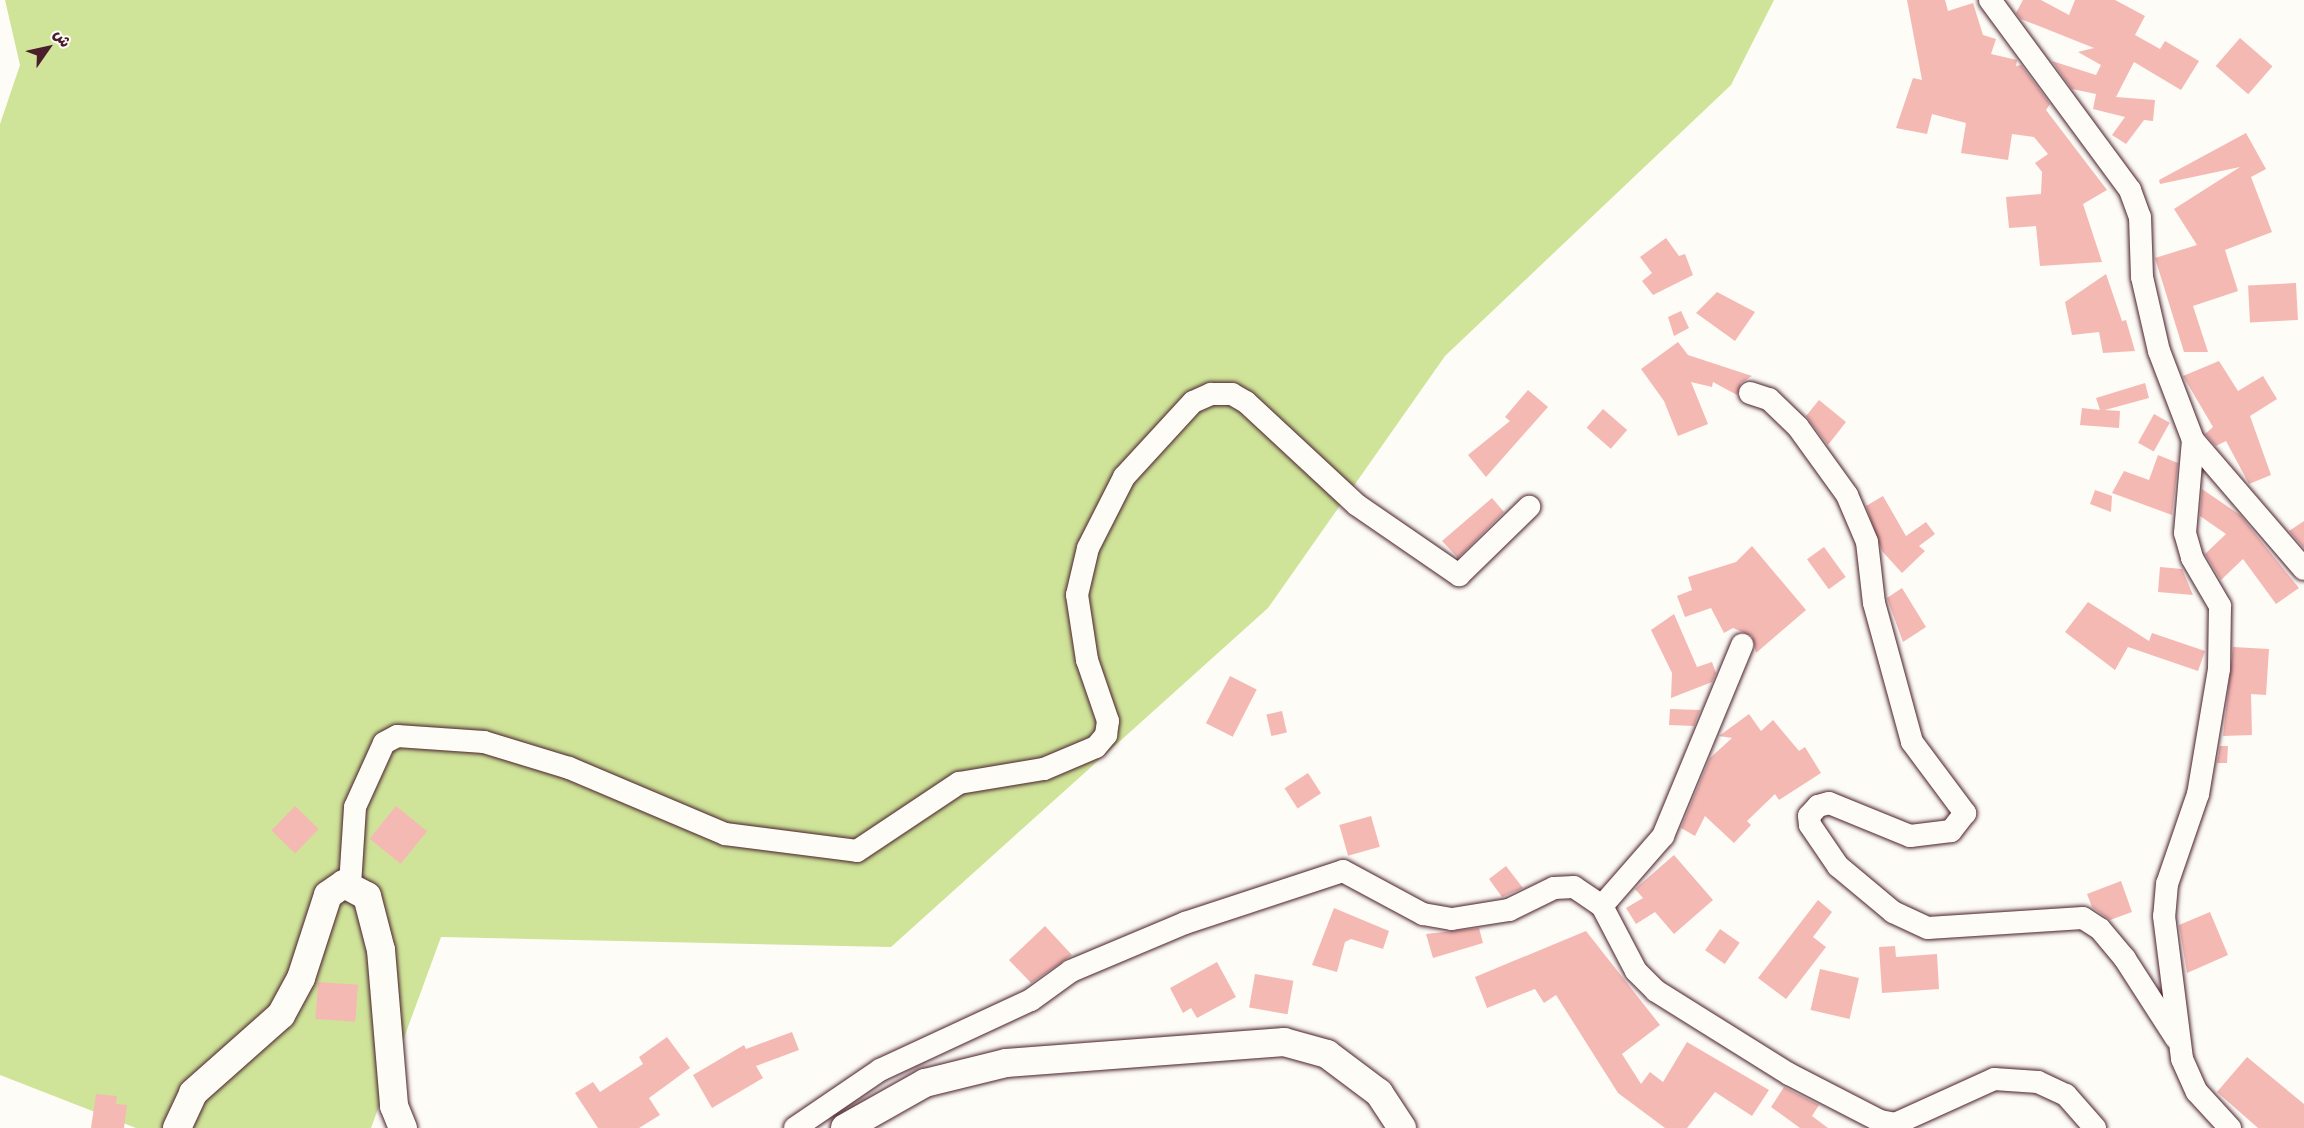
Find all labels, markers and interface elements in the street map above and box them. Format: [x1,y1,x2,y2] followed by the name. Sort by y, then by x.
[18,18,78,78] north arrow
[50,24,77,51] text: ش

